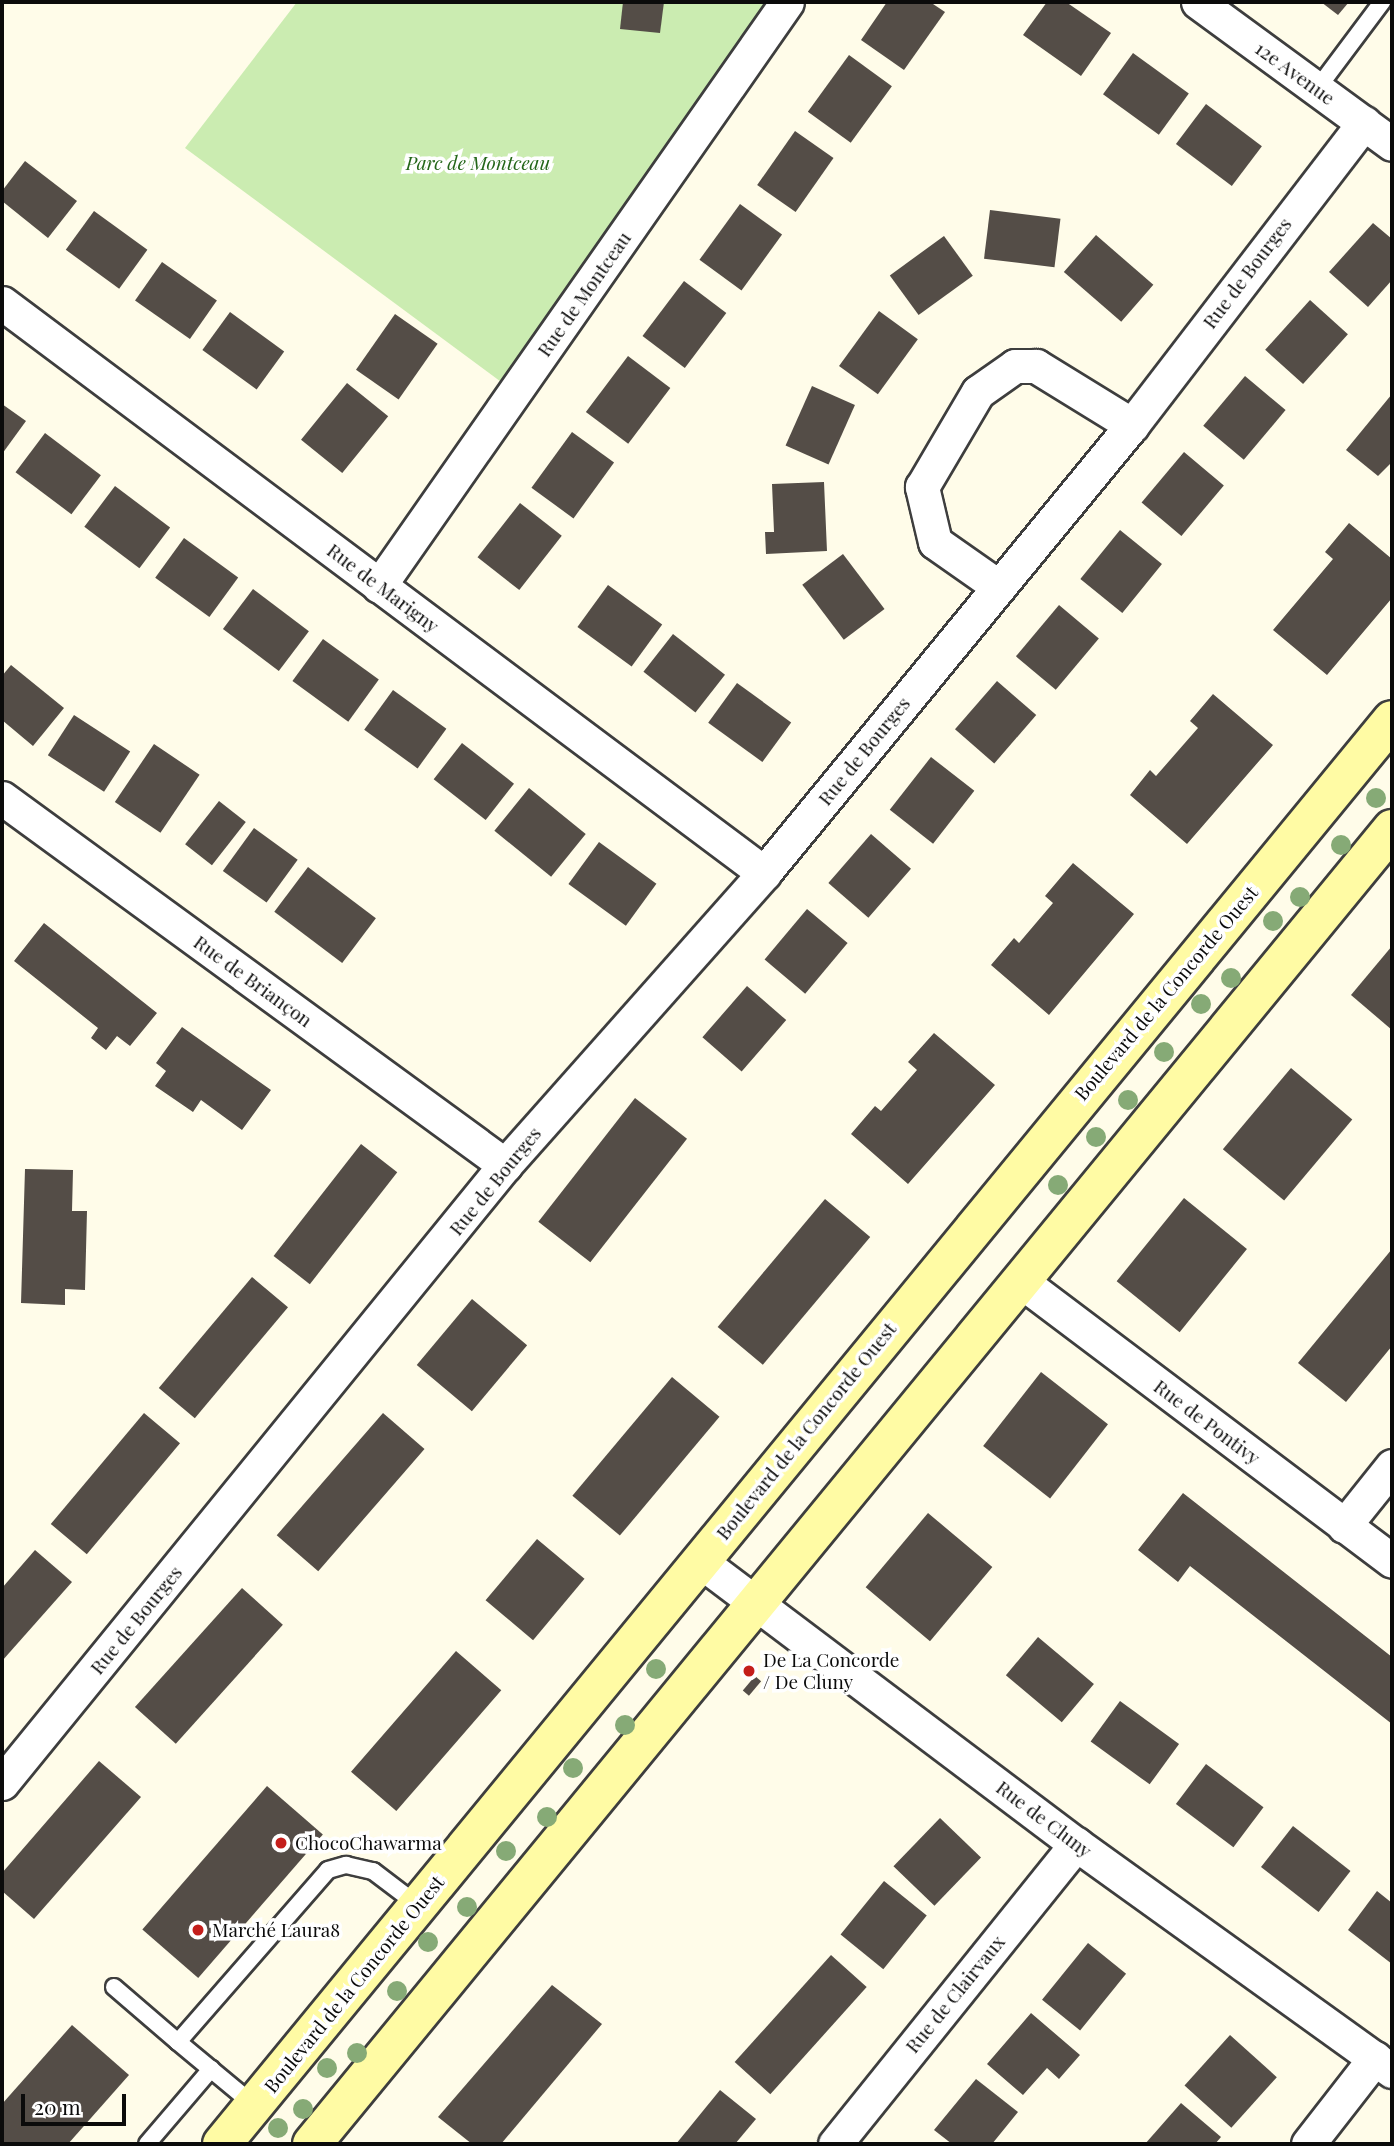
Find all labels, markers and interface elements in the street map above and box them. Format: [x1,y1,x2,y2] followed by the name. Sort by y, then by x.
[1251,36,1339,110] street label: 12e Avenue
[406,152,550,174] park label: Parc de Montceau
[1198,213,1296,333] street label: Rue de Bourges
[532,227,636,361] street label: Rue de Montceau
[323,539,443,637] street label: Rue de Marigny
[813,692,915,810] street label: Rue de Bourges
[1069,881,1263,1105] street label: Boulevard de la Concorde Ouest
[189,930,317,1032] street label: Rue de Briançon
[444,1122,546,1240] street label: Rue de Bourges
[711,1318,901,1544] street label: Boulevard de la Concorde Ouest
[1149,1375,1265,1469] street label: Rue de Pontivy
[85,1561,187,1679] street label: Rue de Bourges
[763,1649,900,1693] place label: De La Concorde / De Cluny
[741,1663,757,1679] marker: De La Concorde / De Cluny
[992,1776,1096,1862] street label: Rue de Cluny
[295,1832,442,1854] place label: ChocoChawarma
[273,1835,289,1851] marker: ChocoChawarma
[259,1871,449,2097] street label: Boulevard de la Concorde Ouest
[212,1919,340,1941] place label: Marché Laura8
[190,1922,206,1938] marker: Marché Laura8
[901,1931,1009,2057] street label: Rue de Clairvaux
[24,2080,130,2124] scale bar
[34,2092,81,2120] text: 20 m

